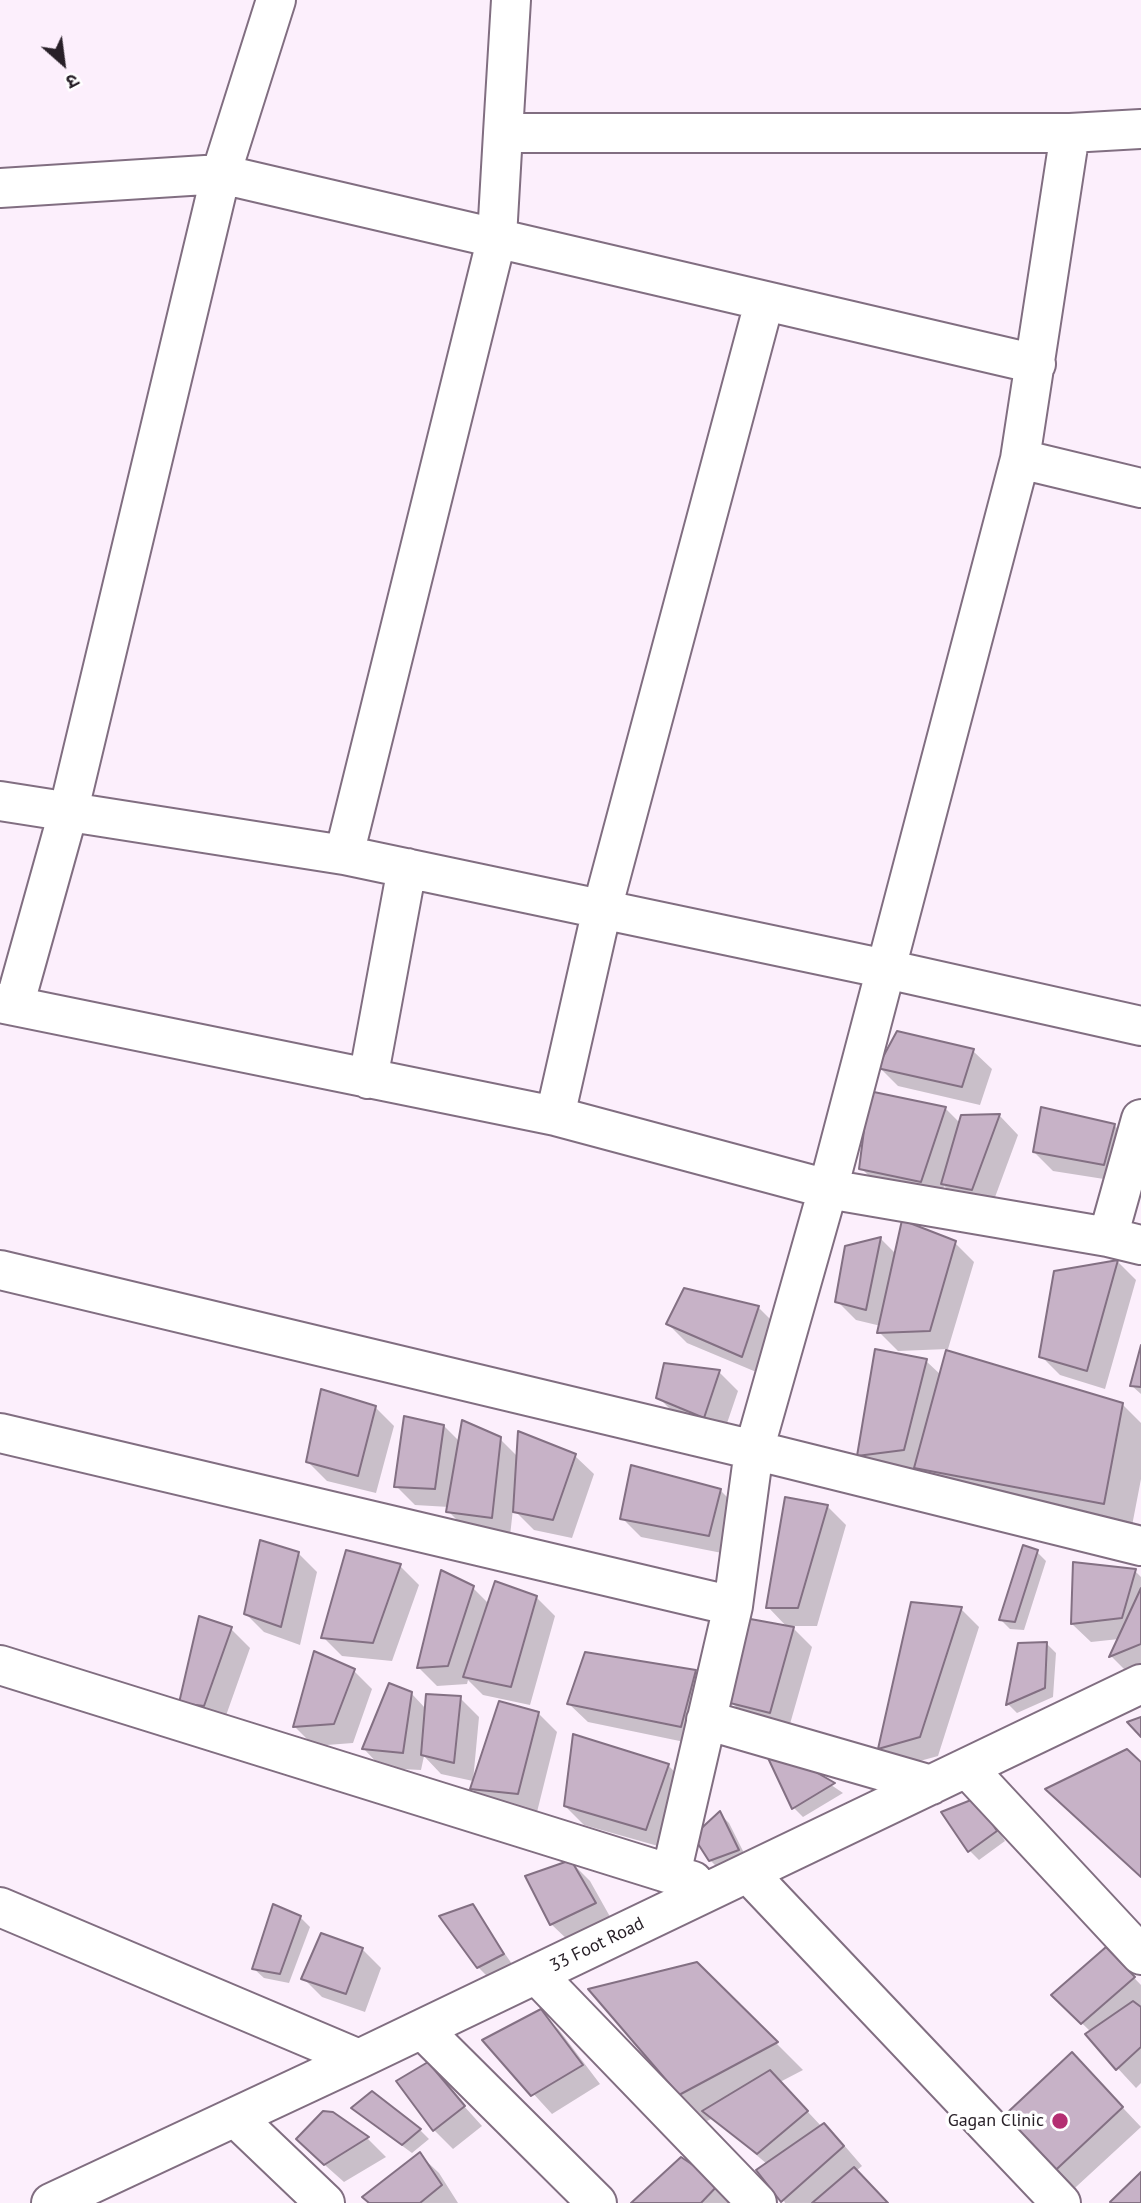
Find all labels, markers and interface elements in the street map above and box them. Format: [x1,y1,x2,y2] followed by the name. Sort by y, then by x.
[28,28,98,98] north arrow
[62,68,83,95] text: उ
[546,1913,648,1977] street label: 33 Foot Road
[948,2110,1044,2132] place label: Gagan Clinic
[1050,2111,1070,2131] marker: Gagan Clinic

